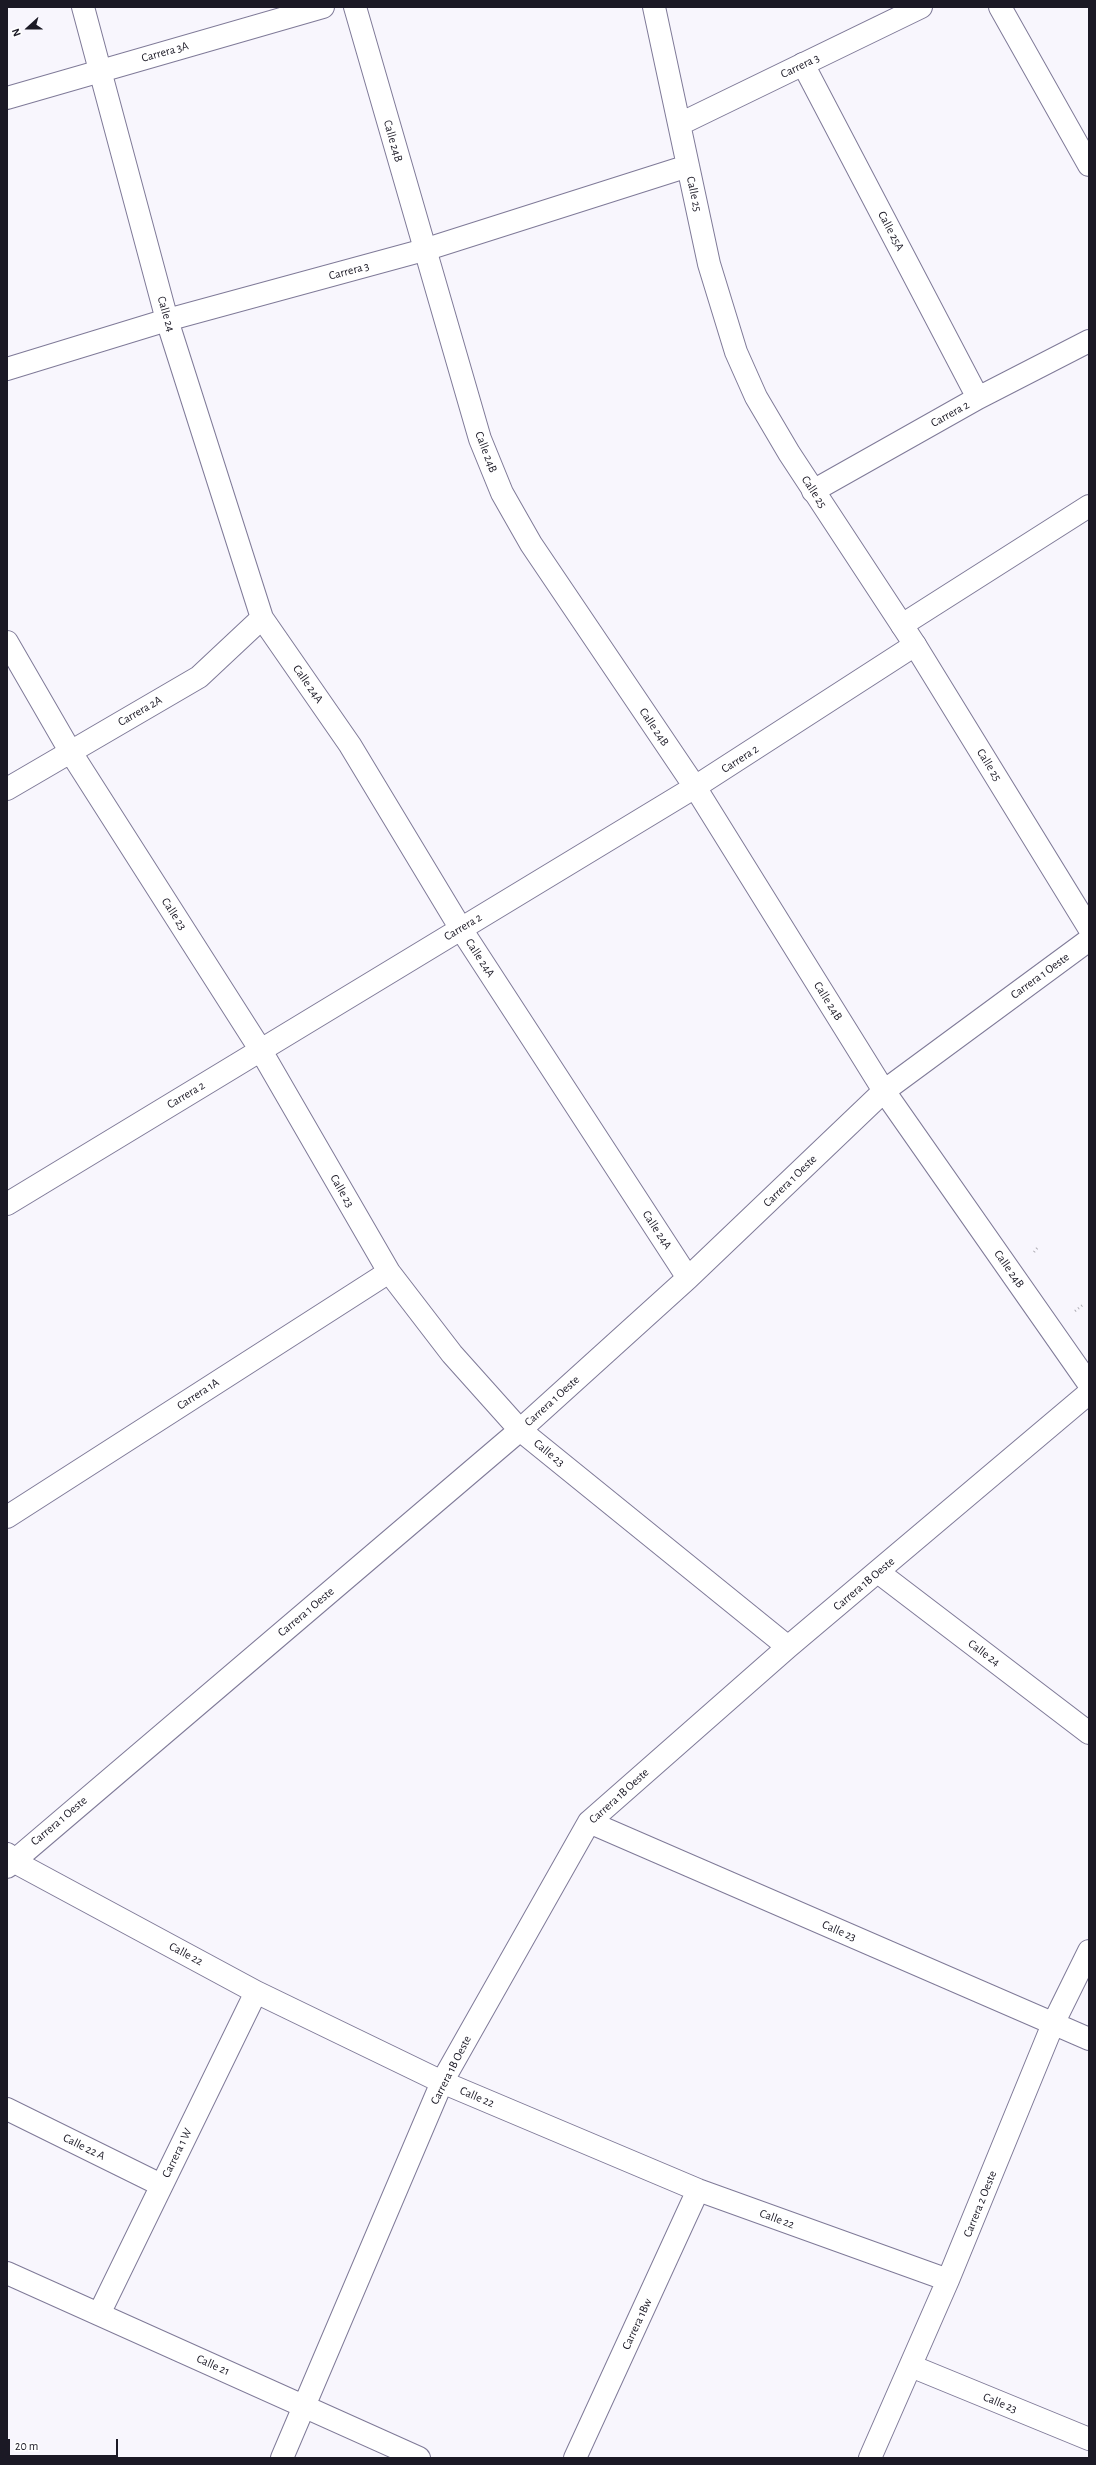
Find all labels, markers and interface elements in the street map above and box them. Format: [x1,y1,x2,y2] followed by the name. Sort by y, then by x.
[8,8,48,48] north arrow
[10,27,23,38] text: N
[140,38,190,66] street label: Carrera 3A
[778,51,822,81] street label: Carrera 3
[380,118,406,164] street label: Calle 24B
[683,175,705,213] street label: Calle 25
[875,209,907,253] street label: Calle 25A
[327,259,371,283] street label: Carrera 3
[154,294,178,334] street label: Calle 24
[928,398,972,430] street label: Carrera 2
[472,429,500,475] street label: Calle 24B
[798,473,830,511] street label: Calle 25
[290,662,326,706] street label: Calle 24A
[115,693,165,729] street label: Carrera 2A
[636,705,672,749] street label: Calle 24B
[719,742,761,776] street label: Carrera 2
[973,746,1005,784] street label: Calle 25
[158,895,190,933] street label: Calle 23
[441,910,485,944] street label: Carrera 2
[462,936,498,980] street label: Calle 24A
[1008,950,1072,1002] street label: Carrera 1 Oeste
[811,979,845,1023] street label: Calle 24B
[164,1078,208,1112] street label: Carrera 2
[760,1152,820,1210] street label: Carrera 1 Oeste
[327,1172,357,1210] street label: Calle 23
[639,1208,675,1252] street label: Calle 24A
[991,1247,1027,1291] street label: Calle 24B
[522,1373,582,1429] street label: Carrera 1 Oeste
[174,1375,222,1413] street label: Carrera 1A
[531,1436,567,1470] street label: Calle 23
[830,1554,898,1614] street label: Carrera 1B Oeste
[275,1584,337,1640] street label: Carrera 1 Oeste
[965,1636,1003,1670] street label: Calle 24
[586,1765,652,1827] street label: Carrera 1B Oeste
[28,1793,90,1849] street label: Carrera 1 Oeste
[820,1917,858,1945] street label: Calle 23
[167,1939,205,1969] street label: Calle 22
[427,2033,475,2107] street label: Carrera 1B Oeste
[458,2083,496,2111] street label: Calle 22
[159,2126,195,2180] street label: Carrera 1 W
[61,2131,107,2163] street label: Calle 22 A
[960,2169,1000,2239] street label: Carrera 2 Oeste
[758,2206,796,2232] street label: Calle 22
[619,2296,655,2352] street label: Carrera 1Bw
[194,2351,232,2379] street label: Calle 21
[981,2390,1019,2416] street label: Calle 23
[10,2431,120,2457] scale bar
[15,2440,38,2452] text: 20 m

